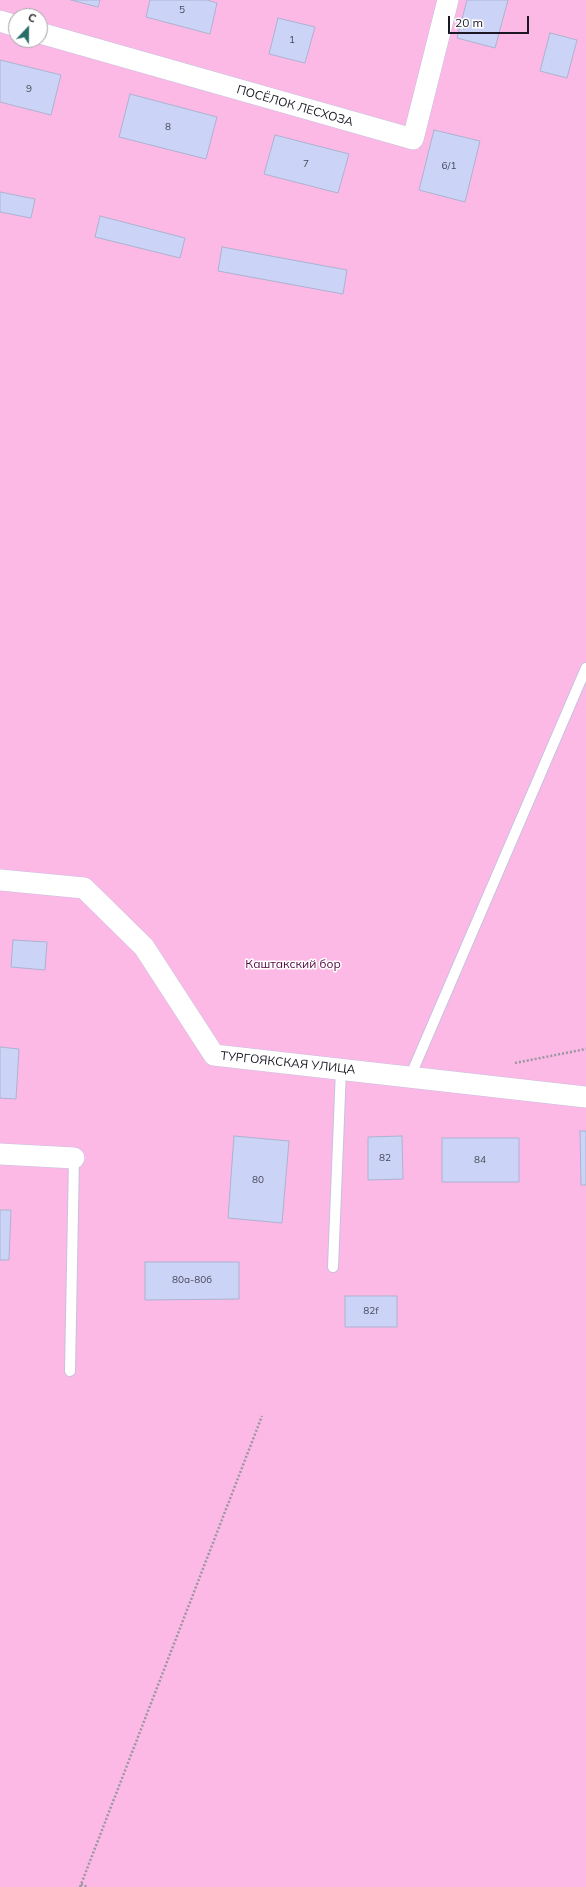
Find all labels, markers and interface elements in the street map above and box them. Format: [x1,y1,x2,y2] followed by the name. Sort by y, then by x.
[179,4,185,16] house number: 5
[8,8,48,48] north arrow
[450,8,531,34] scale bar
[26,10,38,26] text: С
[455,15,483,30] text: 20 m
[289,34,295,46] house number: 1
[235,82,355,130] street label: ПОСЁЛОК ЛЕСХОЗА
[26,83,32,95] house number: 9
[165,121,171,133] house number: 8
[303,158,309,170] house number: 7
[442,160,456,172] house number: 6/1
[245,957,341,971] park label: Каштакский бор
[220,1049,356,1077] street label: ТУРГОЯКСКАЯ УЛИЦА
[379,1152,391,1164] house number: 82
[474,1154,486,1166] house number: 84
[252,1174,264,1186] house number: 80
[172,1274,212,1286] house number: 80а-80б
[363,1305,379,1317] house number: 82f

